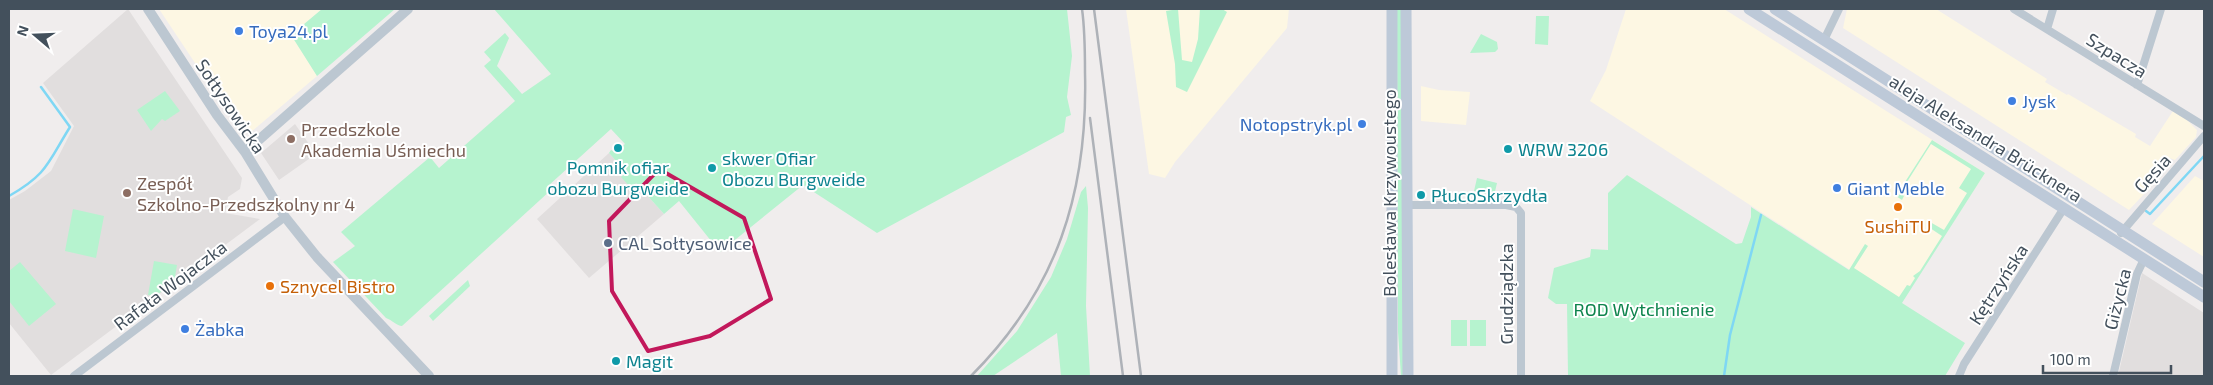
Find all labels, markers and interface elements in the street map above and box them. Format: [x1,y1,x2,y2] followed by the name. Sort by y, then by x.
[10,10,60,60] north arrow
[249,20,329,42] place label: Toya24.pl
[13,23,32,38] text: N
[233,25,245,37] marker: Toya24.pl
[2083,28,2151,82] street label: Szpacza
[191,55,271,157] street label: Sołtysowicka
[1886,70,2086,206] street label: aleja Aleksandra Brücknera
[1378,89,1400,297] street label: Bolesława Krzywoustego
[2022,90,2056,112] place label: Jysk
[2006,95,2018,107] marker: Jysk
[1240,113,1353,135] place label: Notopstryk.pl
[301,118,466,161] place label: Przedszkole Akademia Uśmiechu
[1356,118,1368,130] marker: Notopstryk.pl
[285,133,297,145] marker: Przedszkole Akademia Uśmiechu
[1518,138,1608,160] place label: WRW 3206
[612,142,624,154] marker: Pomnik ofiar obozu Burgweide
[1502,143,1514,155] marker: WRW 3206
[722,147,865,190] place label: skwer Ofiar Obozu Burgweide
[2129,149,2175,197] street label: Gęsia
[547,156,689,199] place label: Pomnik ofiar obozu Burgweide
[706,162,718,174] marker: skwer Ofiar Obozu Burgweide
[137,172,355,215] place label: Zespół Szkolno-Przedszkolny nr 4
[1847,177,1945,199] place label: Giant Meble
[1831,182,1843,194] marker: Giant Meble
[1431,184,1548,206] place label: PłucoSkrzydła
[121,187,133,199] marker: Zespół Szkolno-Przedszkolny nr 4
[1415,189,1427,201] marker: PłucoSkrzydła
[1892,201,1904,213] marker: SushiTU
[1865,215,1931,237] place label: SushiTU
[618,232,752,254] place label: CAL Sołtysowice
[109,235,231,335] street label: Rafała Wojaczka
[602,237,614,249] marker: CAL Sołtysowice
[1964,240,2032,328] street label: Kętrzyńska
[1495,243,1517,345] street label: Grudziądzka
[2099,266,2135,332] street label: Giżycka
[280,275,395,297] place label: Sznycel Bistro
[264,280,276,292] marker: Sznycel Bistro
[1574,298,1714,320] park label: ROD Wytchnienie
[195,318,244,340] place label: Żabka
[179,323,191,335] marker: Żabka
[2043,342,2170,374] scale bar
[626,350,673,372] place label: Magit
[2050,350,2091,368] text: 100 m
[610,355,622,367] marker: Magit

